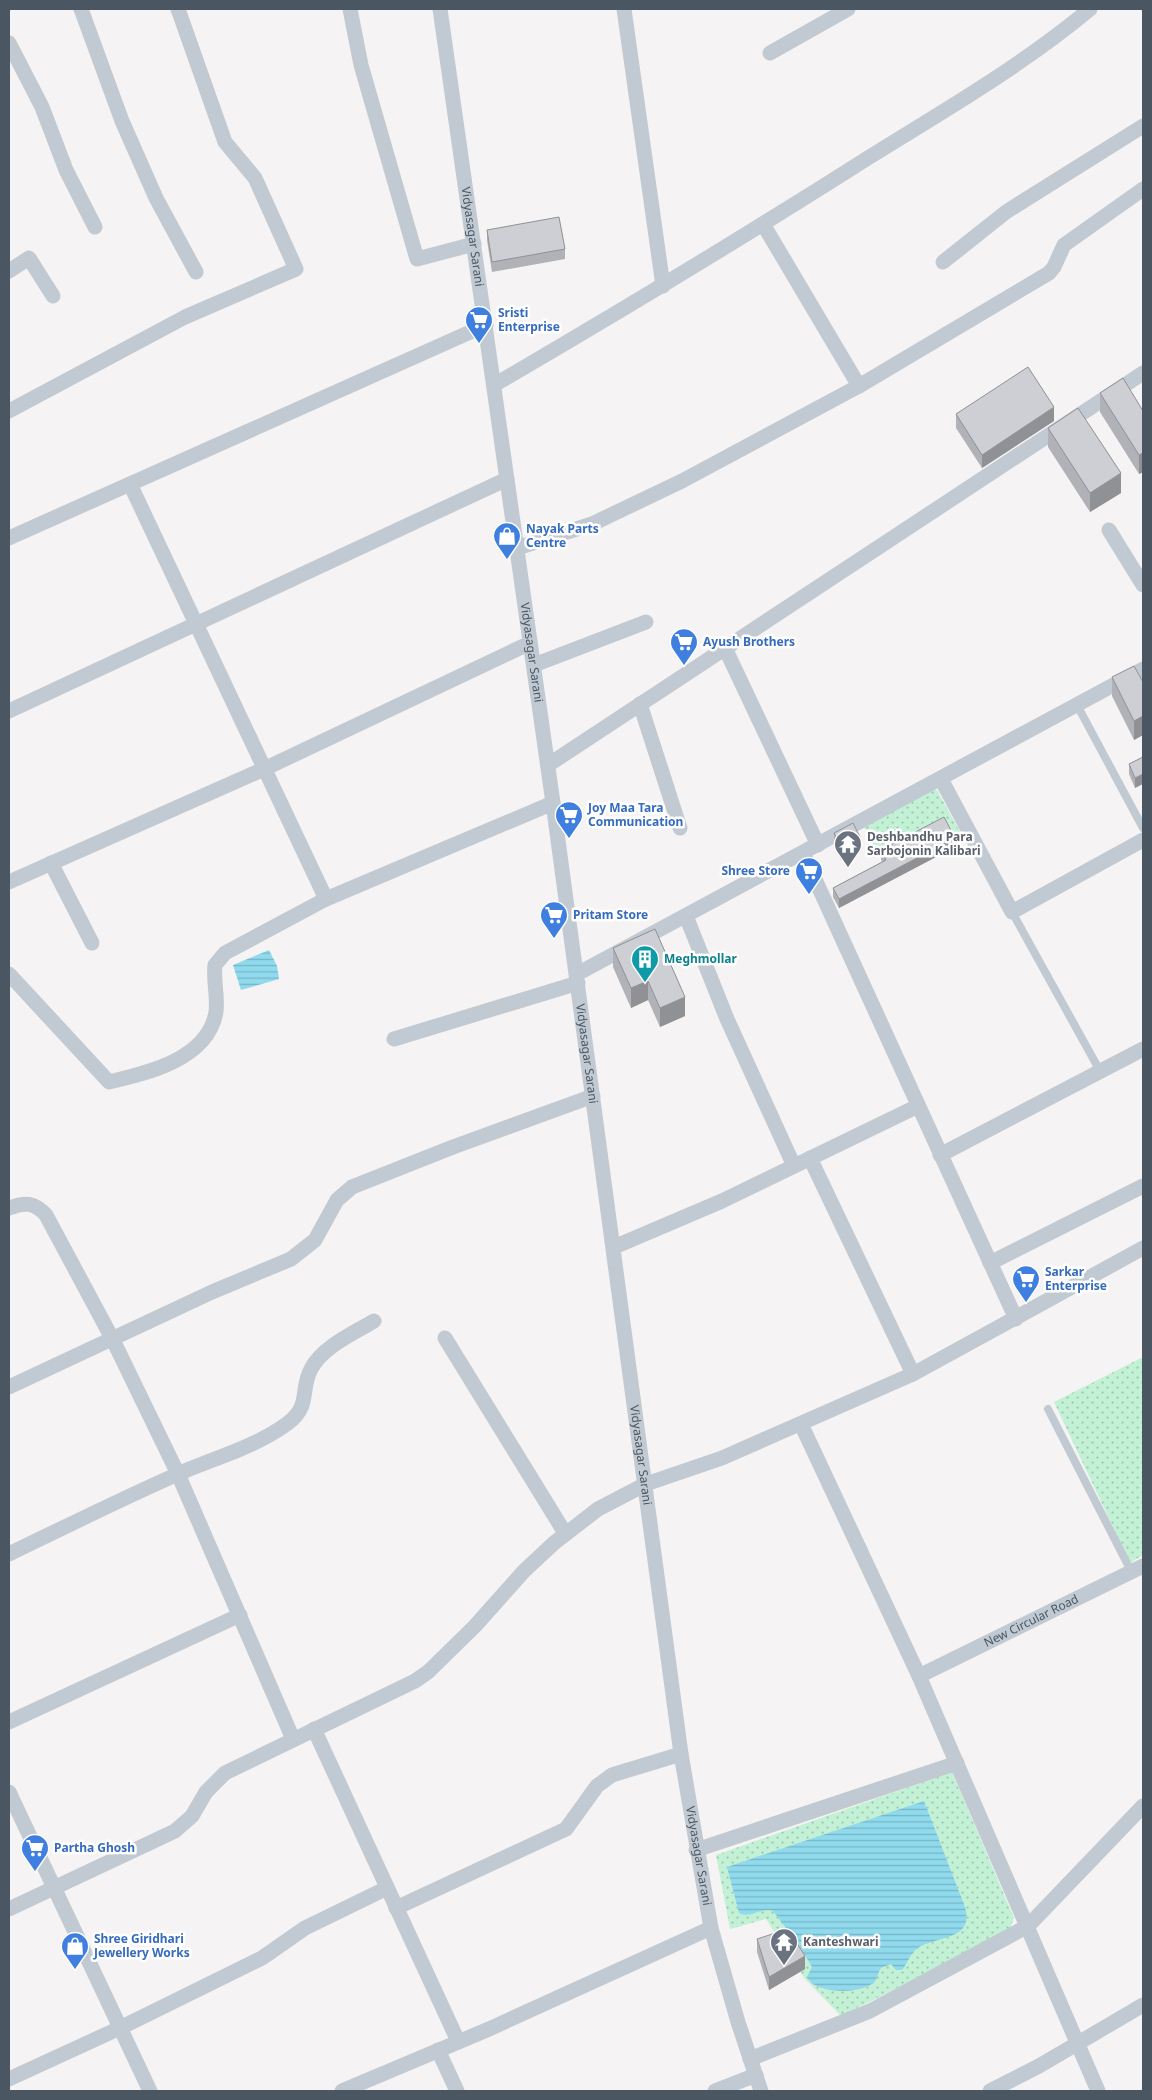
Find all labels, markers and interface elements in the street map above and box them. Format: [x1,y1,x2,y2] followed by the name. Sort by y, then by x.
[457,186,488,288] street label: Vidyasagar Sarani
[498,304,560,335] place label: Sristi Enterprise
[464,305,494,344] supermarket icon: Sristi Enterprise
[526,520,599,551] place label: Nayak Parts Centre
[492,521,522,560] shop icon: Nayak Parts Centre
[517,601,548,703] street label: Vidyasagar Sarani
[669,627,699,666] supermarket icon: Ayush Brothers
[703,633,795,650] place label: Ayush Brothers
[587,799,683,830] place label: Joy Maa Tara Communication
[554,800,584,839] supermarket icon: Joy Maa Tara Communication
[867,828,981,859] place label: Deshbandhu Para Sarbojonin Kalibari
[833,829,863,868] temple icon: Deshbandhu Para Sarbojonin Kalibari
[794,856,824,895] supermarket icon: Shree Store
[721,862,790,879] place label: Shree Store
[539,900,569,939] supermarket icon: Pritam Store
[573,906,648,923] place label: Pritam Store
[630,944,660,983] building icon: Meghmollar
[664,950,737,967] place label: Meghmollar
[572,1003,602,1105] street label: Vidyasagar Sarani
[1045,1263,1107,1294] place label: Sarkar Enterprise
[1011,1264,1041,1303] supermarket icon: Sarkar Enterprise
[626,1404,656,1506] street label: Vidyasagar Sarani
[981,1590,1081,1651] street label: New Circular Road
[682,1805,716,1907] street label: Vidyasagar Sarani
[20,1833,50,1872] supermarket icon: Partha Ghosh
[54,1839,135,1856] place label: Partha Ghosh
[769,1927,799,1966] temple icon: Kanteshwari
[93,1930,190,1961] place label: Shree Giridhari Jewellery Works
[60,1931,90,1970] shop icon: Shree Giridhari Jewellery Works
[803,1933,879,1950] place label: Kanteshwari

